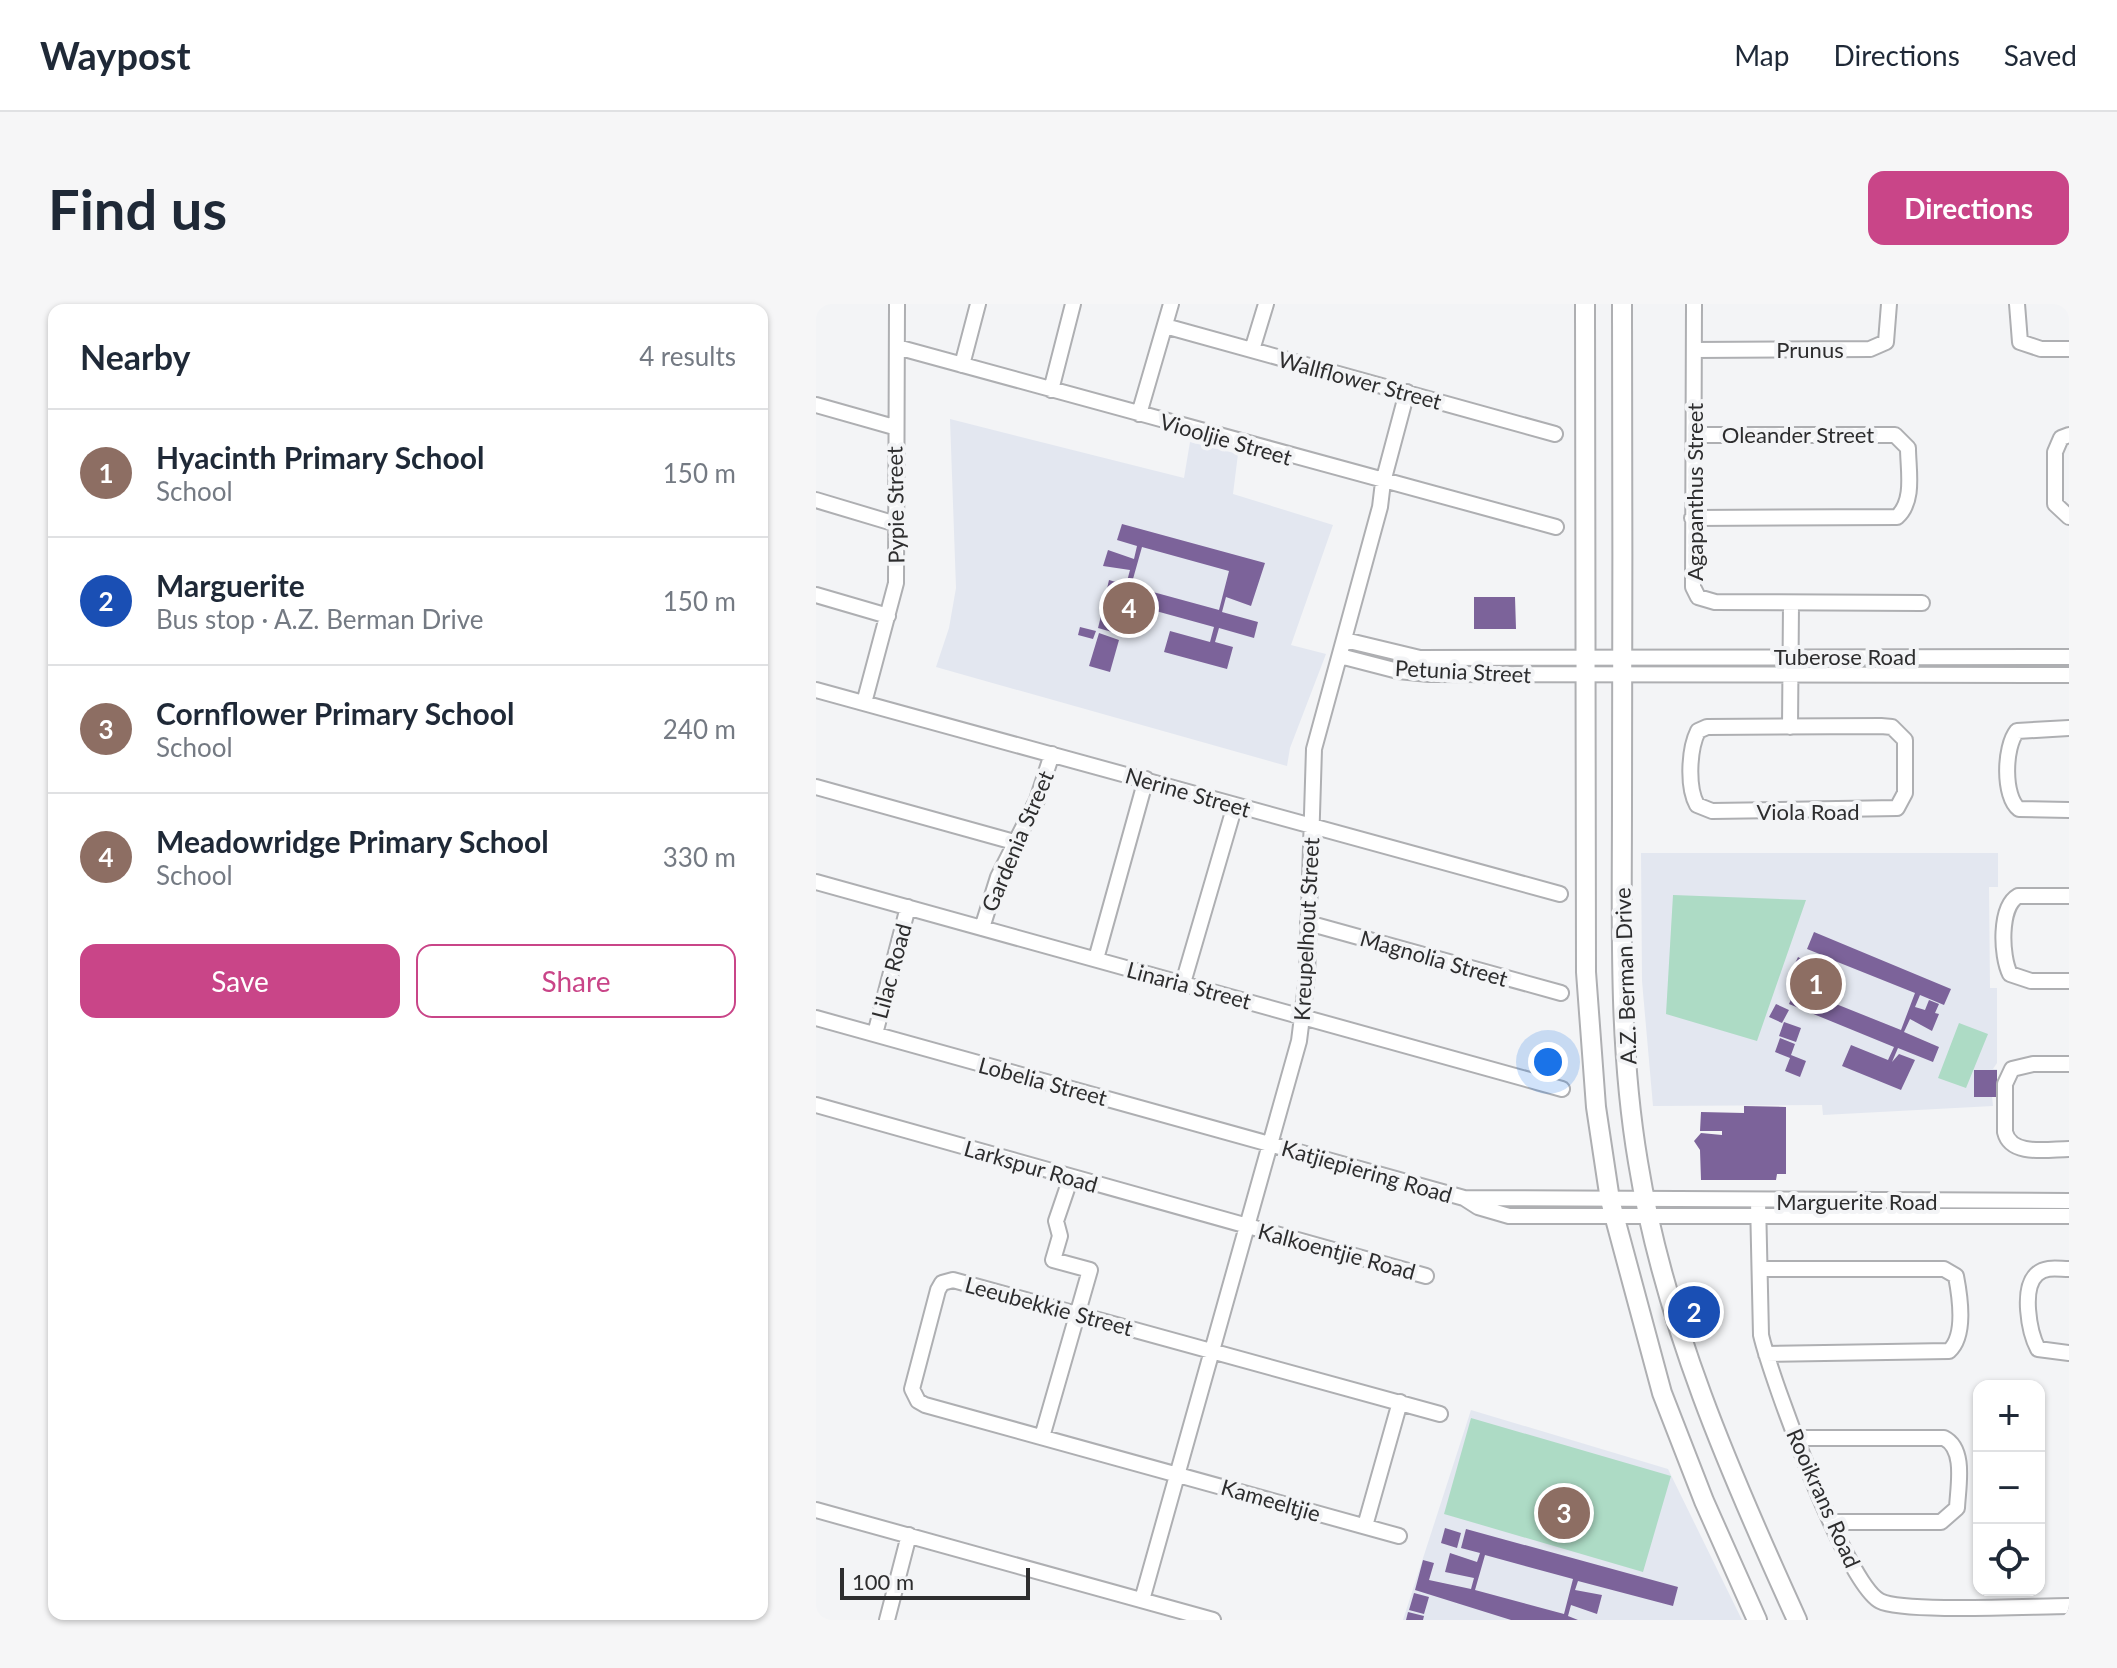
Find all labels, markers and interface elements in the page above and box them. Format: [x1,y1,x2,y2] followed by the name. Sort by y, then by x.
[40,32,191,78] text: Waypost
[1734,38,1789,72] text: Map
[1833,38,1960,72] text: Directions
[2004,38,2077,72] text: Saved
[1868,171,2069,245] button: Directions
[48,175,227,242] text: Find us
[80,336,191,377] text: Nearby
[1776,336,1844,363] street label: Prunus
[639,340,736,372] text: 4 results
[1275,345,1445,415] street label: Wallflower Street
[1681,403,1708,581] street label: Agapanthus Street
[1157,407,1295,471] street label: Viooljie Street
[1722,421,1874,448] street label: Oleander Street
[156,439,484,475] text: Hyacinth Primary School
[880,446,910,564] street label: Pypie Street
[98,457,114,489] text: 1
[663,457,736,489] text: 150 m
[156,475,233,507] text: School
[156,567,305,603] text: Marguerite
[1103,578,1155,638] pin: 4
[98,585,114,617] text: 2
[663,585,736,617] text: 150 m
[156,603,483,635] text: Bus stop · A.Z. Berman Drive
[1774,643,1916,670] street label: Tuberose Road
[1394,654,1532,688] street label: Petunia Street
[156,695,514,731] text: Cornflower Primary School
[98,713,114,745] text: 3
[663,713,736,745] text: 240 m
[156,731,233,763] text: School
[1122,761,1254,823] street label: Nerine Street
[975,766,1059,916] street label: Gardenia Street
[1756,798,1860,825] street label: Viola Road
[156,823,549,859] text: Meadowridge Primary School
[1288,837,1324,1021] street label: Kreupelhout Street
[98,841,114,873] text: 4
[663,841,736,873] text: 330 m
[156,859,233,891] text: School
[1608,887,1642,1065] street label: A.Z. Berman Drive
[865,920,917,1022] street label: Lilac Road
[1357,924,1511,992] street label: Magnolia Street
[80,944,400,1018] button: Save
[416,944,736,1018] button: Share
[1790,954,1842,1014] pin: 1
[1124,955,1254,1015] street label: Linaria Street
[1528,1042,1568,1082] your location
[976,1051,1110,1111] street label: Lobelia Street
[961,1134,1101,1198] street label: Larkspur Road
[1279,1134,1455,1208] street label: Katjiepiering Road
[1776,1188,1938,1215] street label: Marguerite Road
[1255,1217,1419,1285] street label: Kalkoentjie Road
[962,1271,1136,1341] street label: Leeubekkie Street
[1668,1282,1720,1342] pin: 2
[1973,1380,2045,1596] map controls
[1973,1380,2045,1452] button: +
[1781,1424,1867,1572] street label: Rooikrans Road
[1973,1452,2045,1524] button: −
[1218,1473,1324,1527] street label: Kameeltjie
[1538,1483,1590,1543] pin: 3
[1973,1524,2045,1596] button: locate
[840,1564,1030,1600] scale bar
[852,1568,914,1595] text: 100 m

